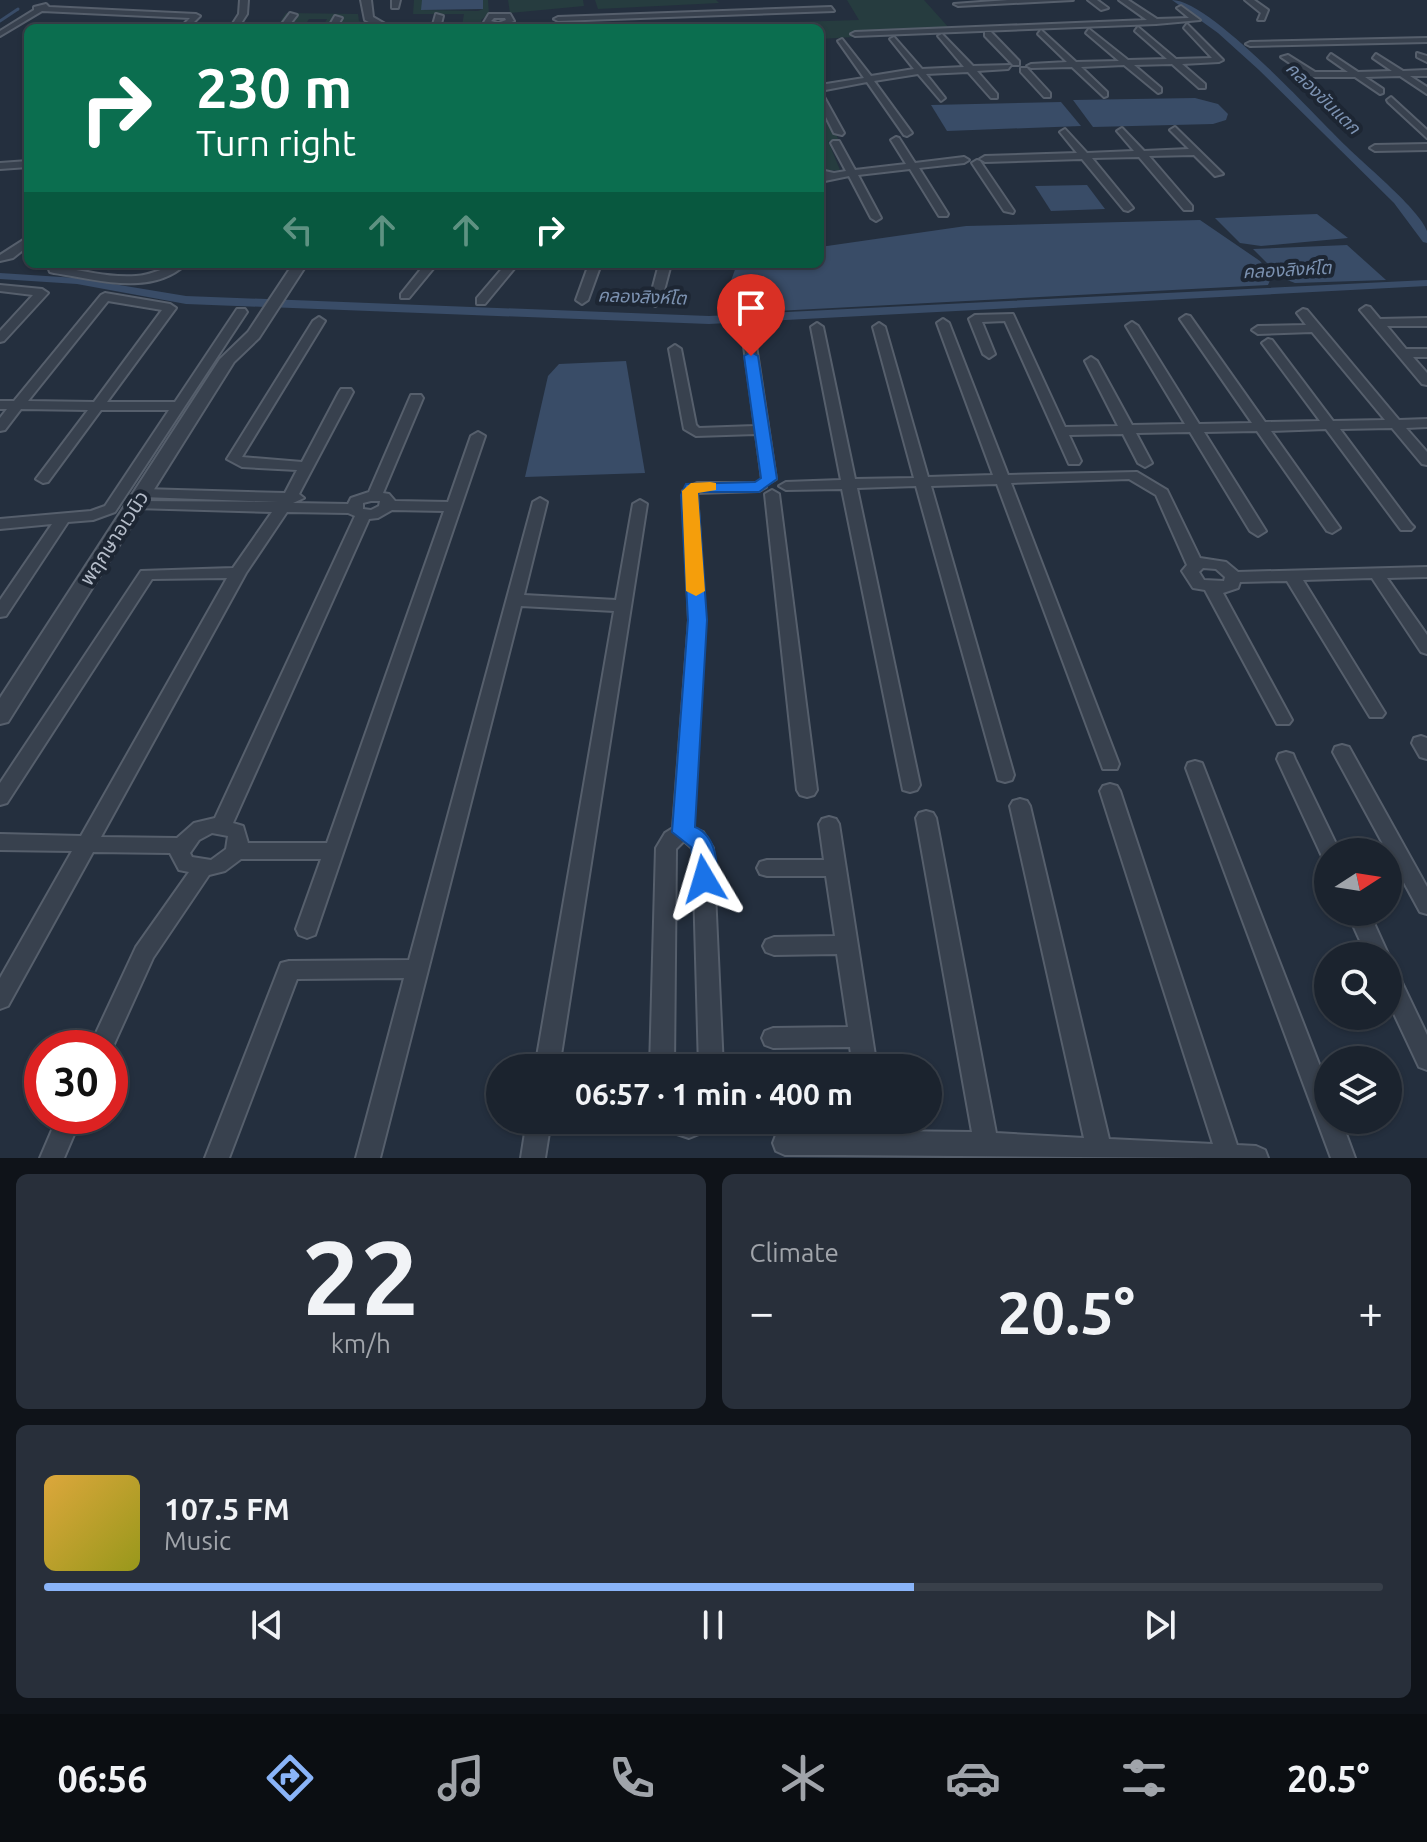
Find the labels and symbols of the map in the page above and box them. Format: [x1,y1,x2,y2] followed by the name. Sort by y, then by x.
[1283,57,1365,138] water label: คลองขันแตก
[1242,257,1333,281] water label: คลองสิงห์โต
[717,274,785,356] pin
[597,284,688,308] water label: คลองสิงห์โต
[75,486,153,589] street label: พฤกษาอเวนิว
[662,837,746,921] position arrow
[1314,838,1402,926] north arrow
[24,1030,128,1134] speed limit sign: 30

